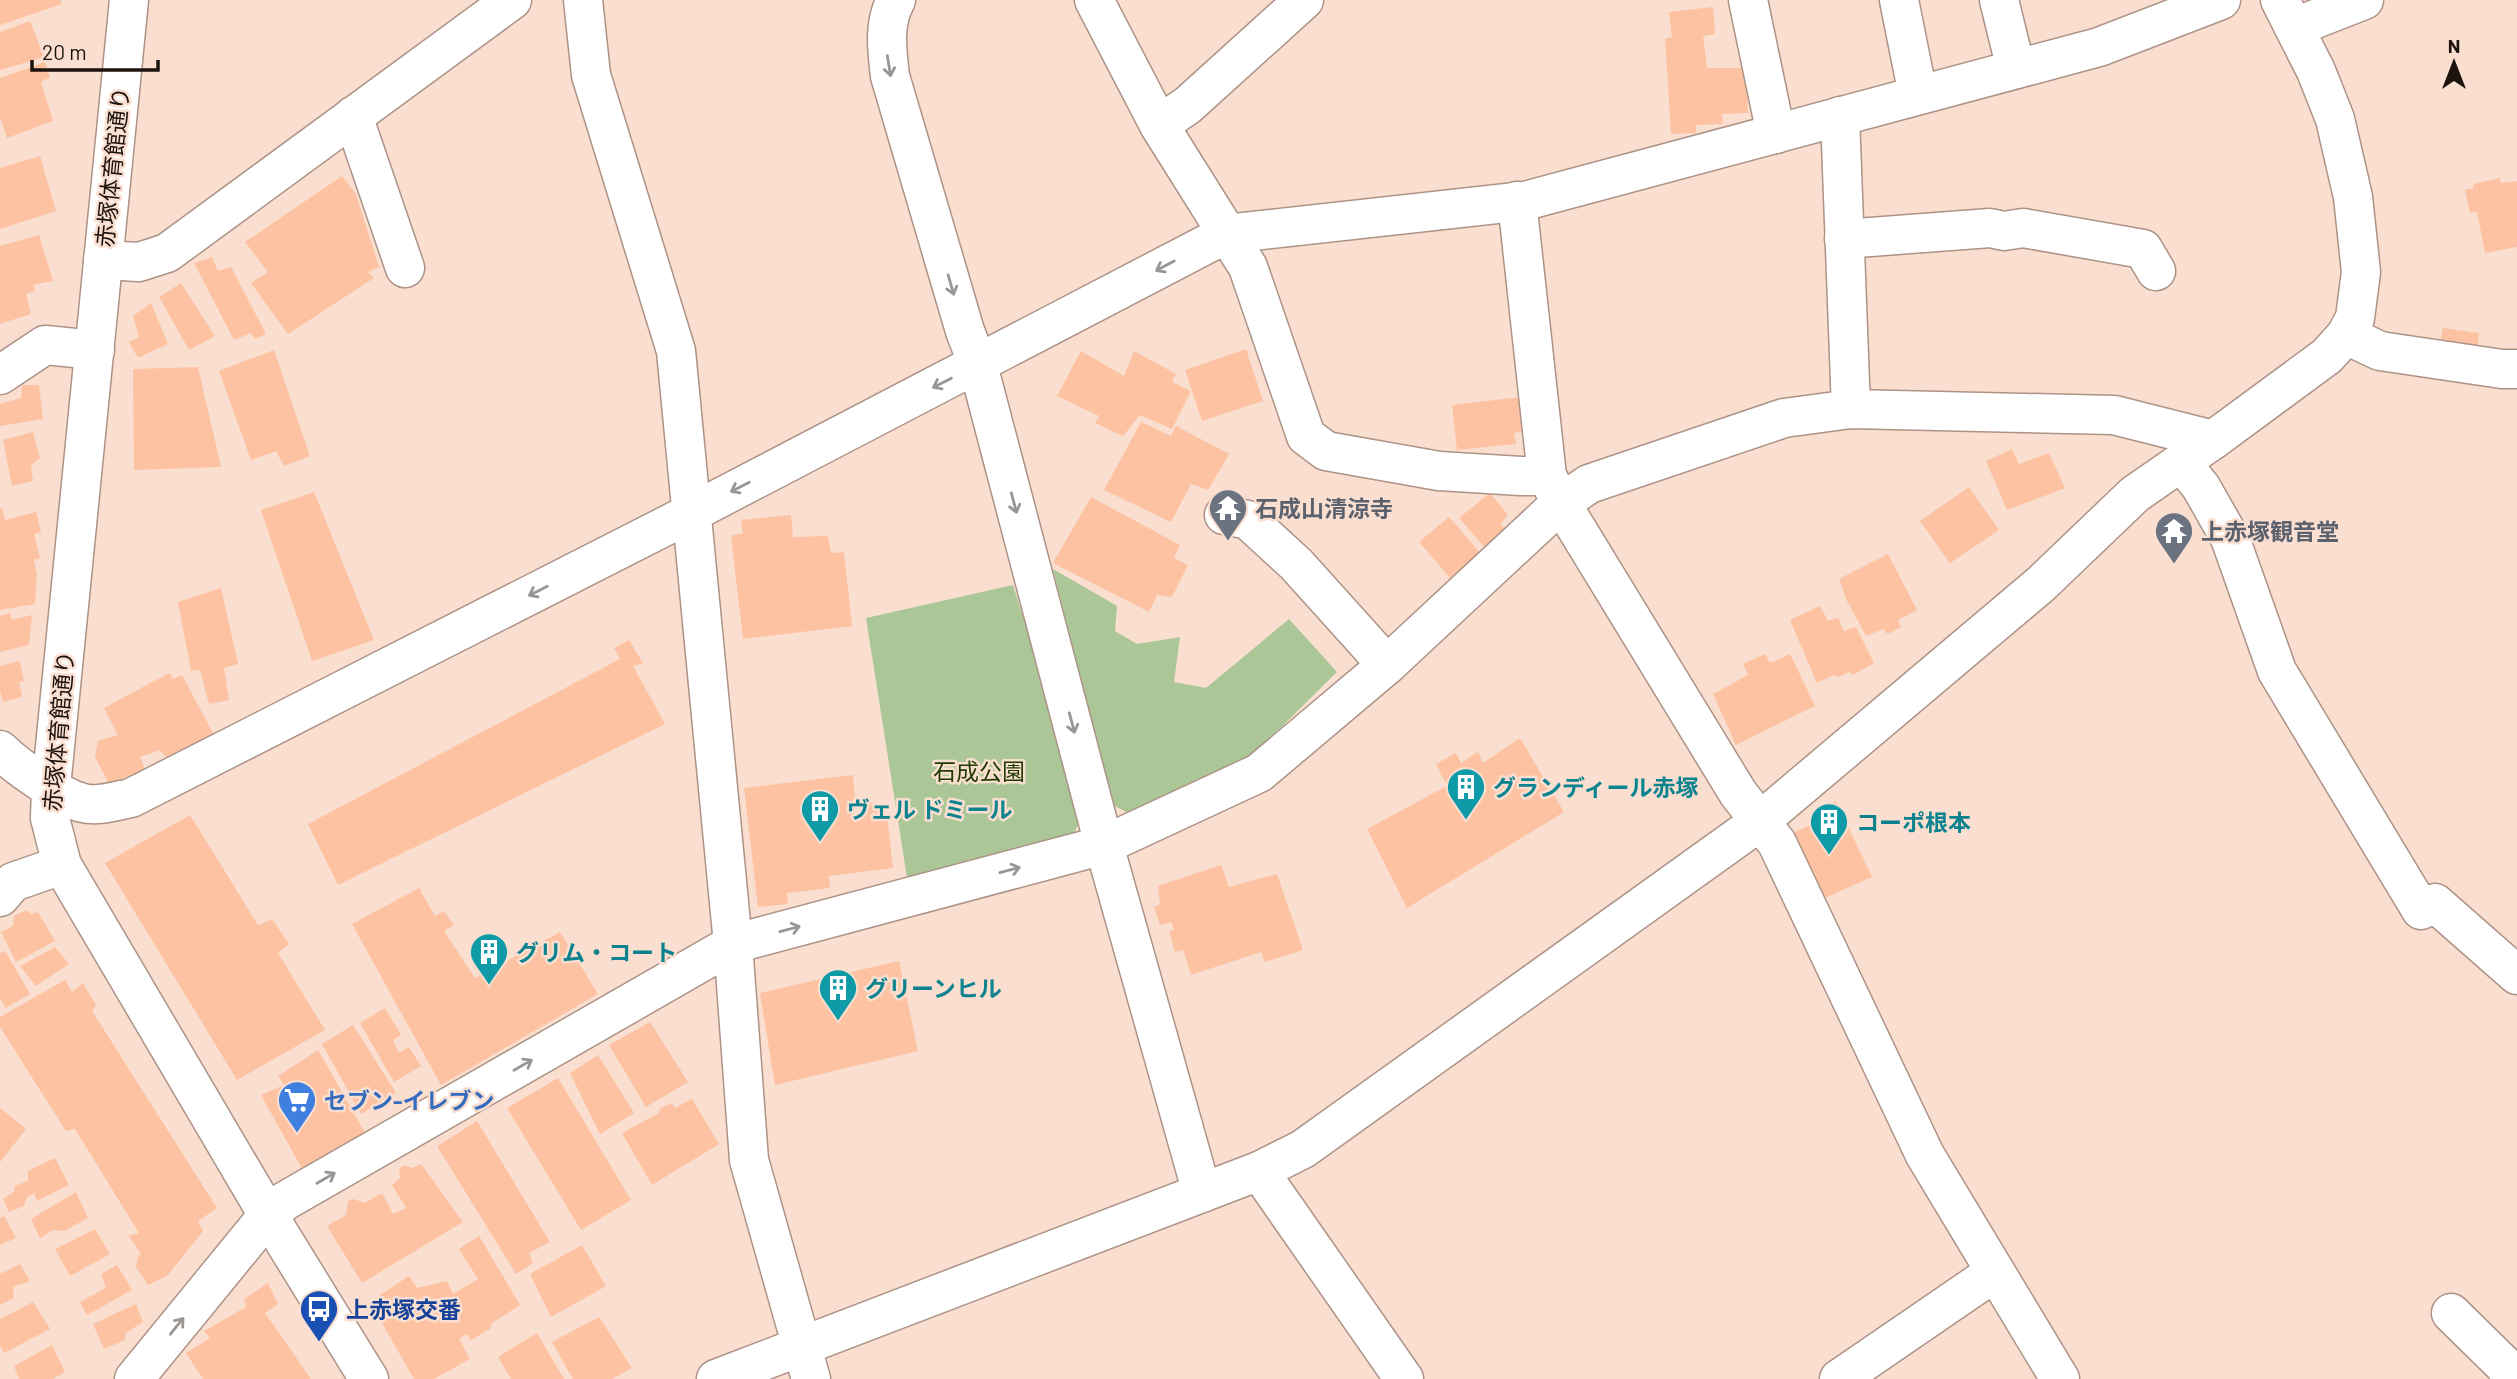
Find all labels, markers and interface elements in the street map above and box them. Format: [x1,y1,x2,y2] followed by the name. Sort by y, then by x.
[32,28,158,72] scale bar
[2419,28,2489,98] north arrow
[2448,34,2460,57] text: N
[42,39,87,64] text: 20 m
[883,54,896,77] one-way arrow
[90,85,134,249] street label: 赤塚体育館通り
[1155,259,1176,273] one-way arrow
[946,274,959,296] one-way arrow
[932,376,953,390] one-way arrow
[730,481,751,494] one-way arrow
[1207,487,1249,542] temple icon: 石成山清涼寺
[1008,492,1021,514] one-way arrow
[1255,494,1393,522] place label: 石成山清涼寺
[2153,510,2195,565] temple icon: 上赤塚観音堂
[2201,517,2339,545] place label: 上赤塚観音堂
[528,584,548,598] one-way arrow
[37,650,79,812] street label: 赤塚体育館通り
[1066,712,1079,734] one-way arrow
[933,757,1025,785] park label: 石成公園
[1445,766,1487,821] building icon: グランディール赤塚
[1493,773,1698,801] place label: グランディール赤塚
[799,788,841,843] building icon: ヴェル ドミール
[847,795,1013,823] place label: ヴェル ドミール
[1808,801,1850,856] building icon: コーポ根本
[1856,808,1971,836] place label: コーポ根本
[998,863,1021,876] one-way arrow
[778,922,801,935] one-way arrow
[468,931,510,986] building icon: グリム・コート
[516,938,677,966] place label: グリム・コート
[817,967,859,1022] building icon: グリーンヒル
[865,974,1002,1002] place label: グリーンヒル
[513,1058,533,1072] one-way arrow
[276,1079,318,1134] supermarket icon: セブン-イレブン
[324,1086,494,1114] place label: セブン-イレブン
[315,1171,336,1184] one-way arrow
[298,1288,340,1343] bus stop icon: 上赤塚交番
[346,1295,461,1323] place label: 上赤塚交番
[169,1318,185,1336] one-way arrow

